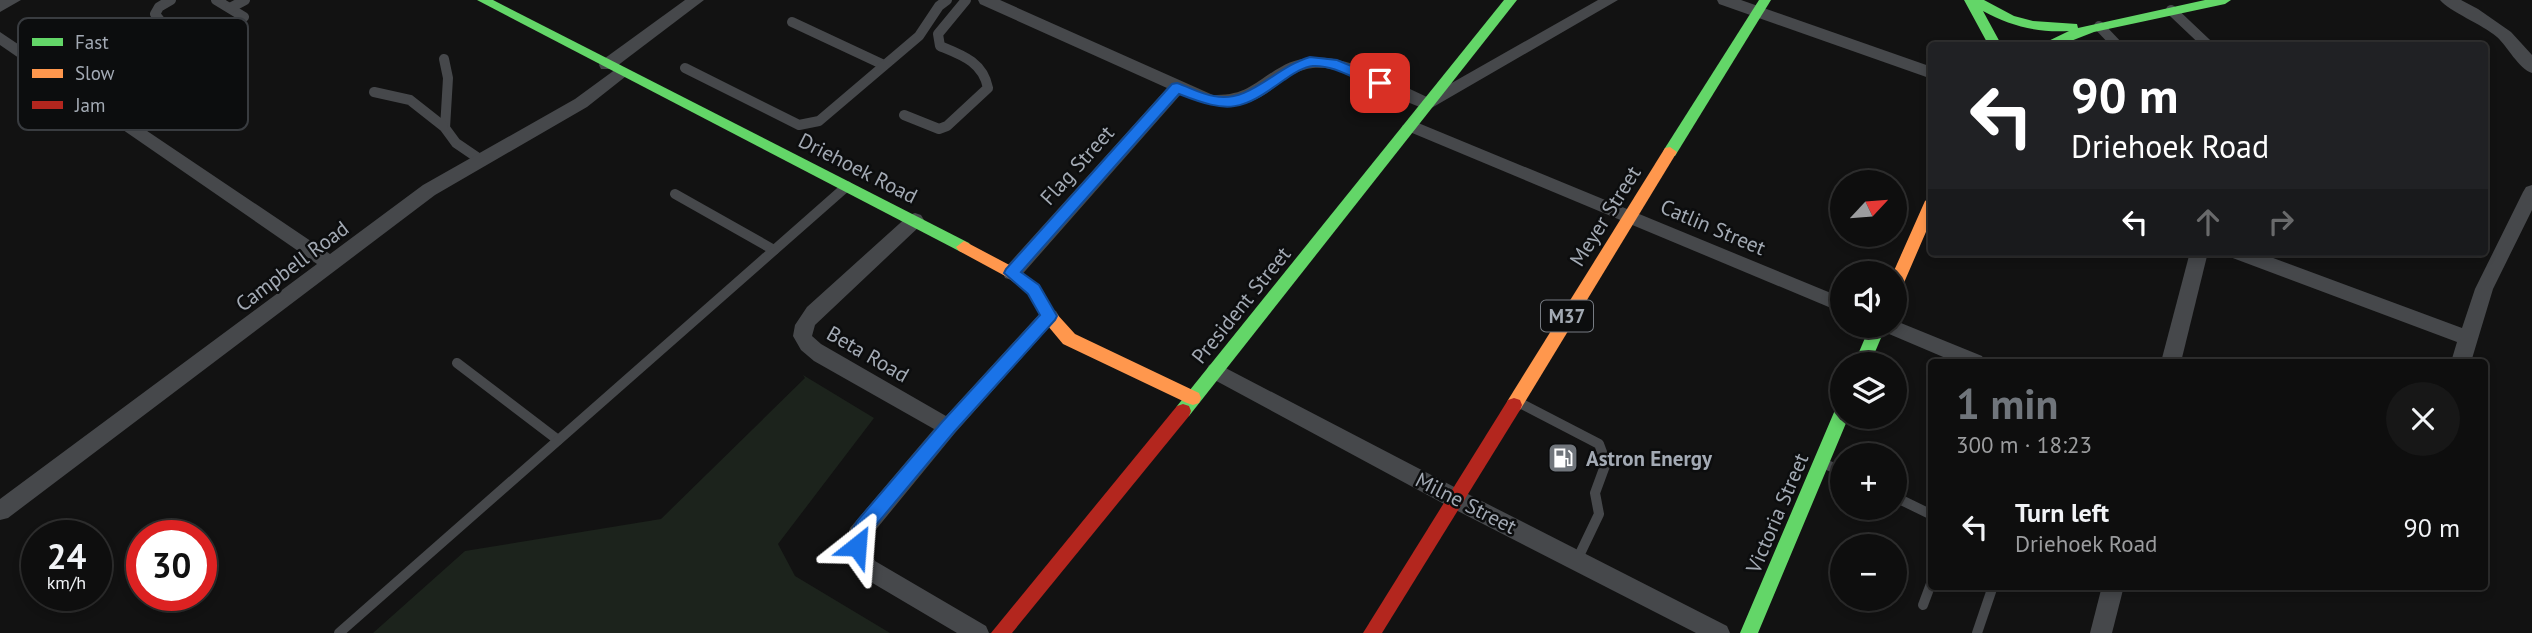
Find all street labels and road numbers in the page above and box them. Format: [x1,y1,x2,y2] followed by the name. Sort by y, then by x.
[1034,120,1120,210] street label: Flag Street
[794,126,922,210] street label: Driehoek Road
[1563,161,1647,271] street label: Meyer Street
[1656,193,1770,261] street label: Catlin Street
[230,215,354,317] street label: Campbell Road
[1185,241,1297,369] street label: President Street
[1541,300,1593,332] road number: M37
[822,320,914,388] street label: Beta Road
[1739,449,1814,578] street label: Victoria Street
[1411,466,1521,540] street label: Milne Street

